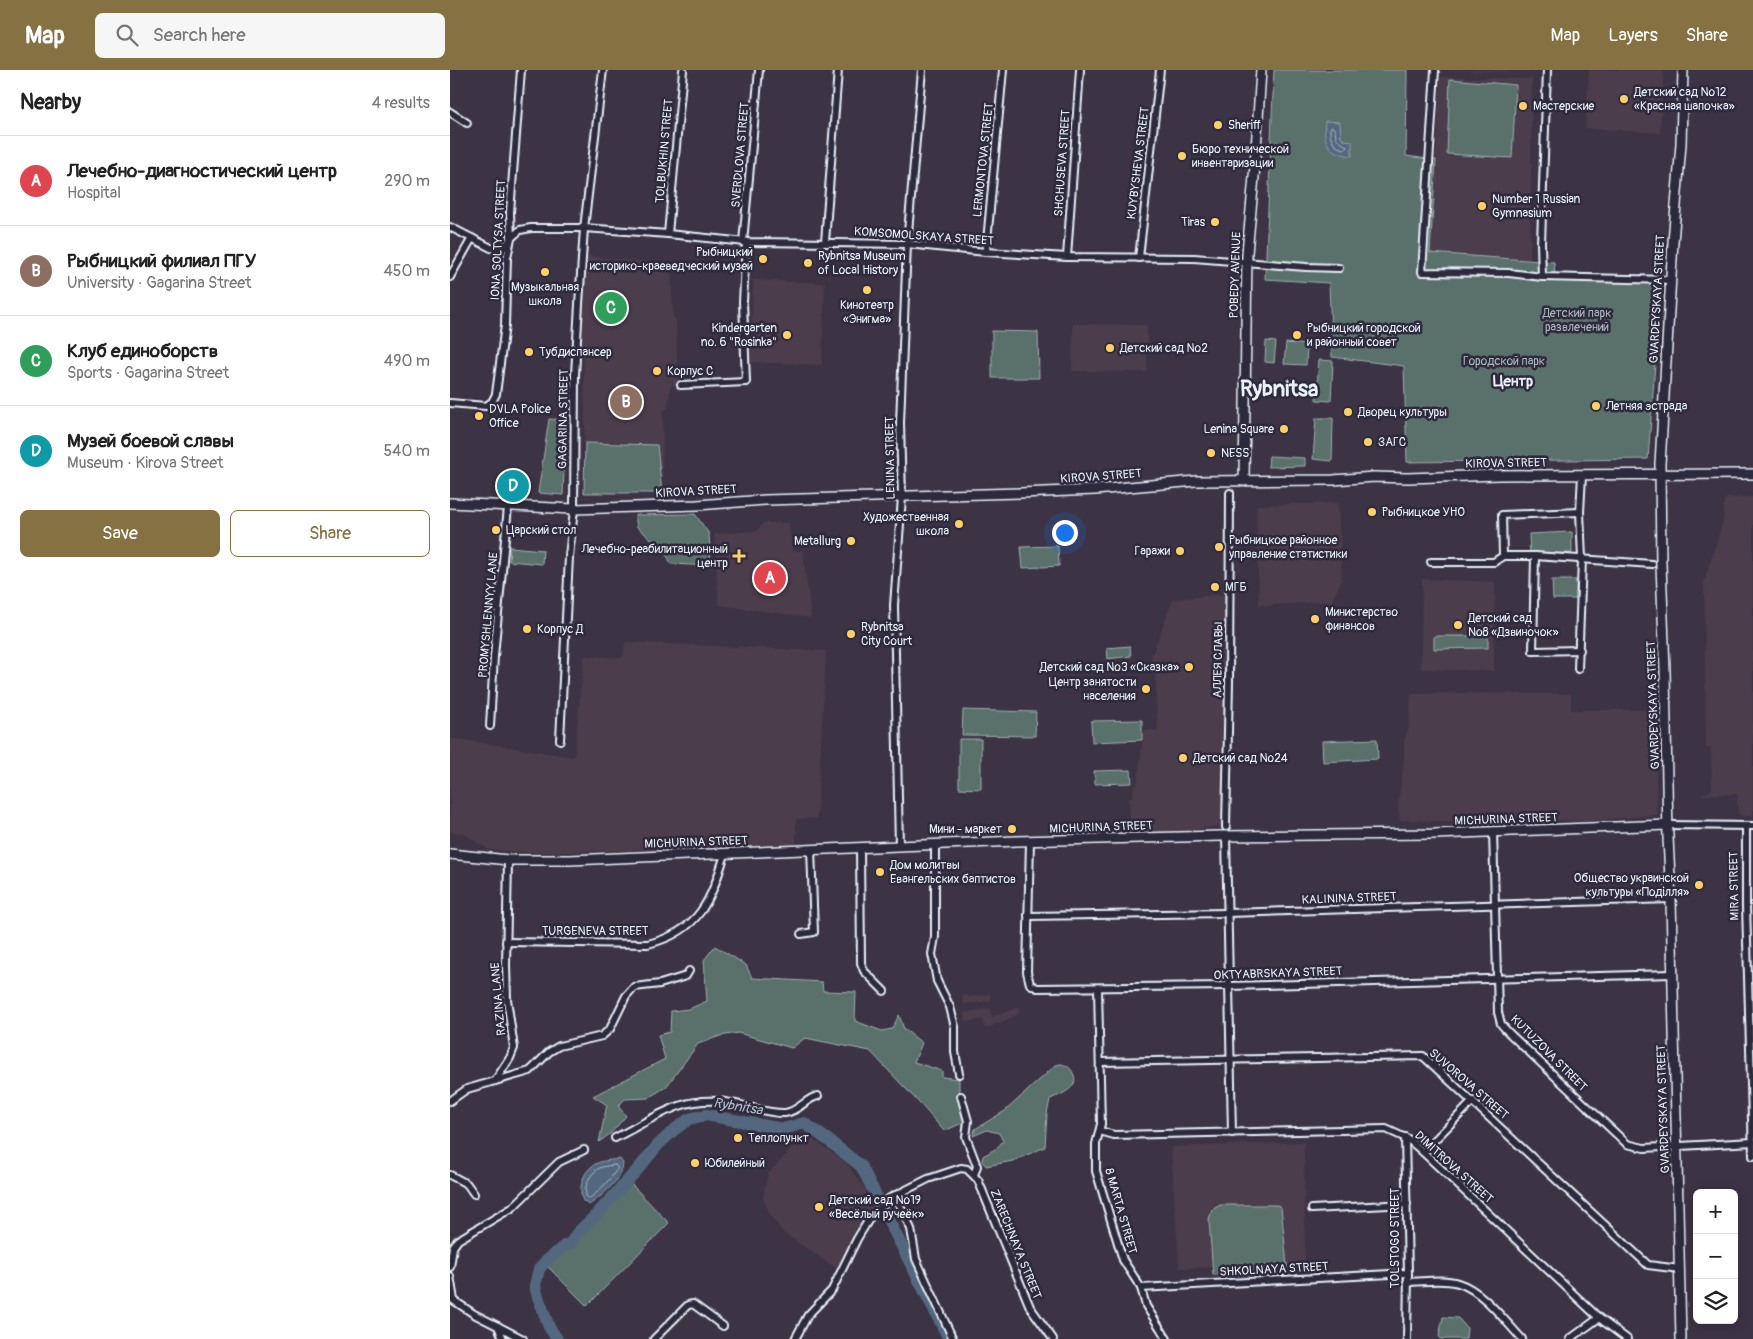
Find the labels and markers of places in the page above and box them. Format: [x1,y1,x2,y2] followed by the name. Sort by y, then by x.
[1633,85,1735,114] place label: Детский сад №12 «Красная шапочка»
[1618,93,1630,105] marker: Детский сад №12 «Красная шапочка»
[1533,99,1594,114] place label: Мастерские
[1517,100,1529,112] marker: Мастерские
[1228,118,1261,133] place label: Sheriff
[1212,119,1224,131] marker: Sheriff
[1192,142,1289,171] place label: Бюро технической инвентаризации
[1176,150,1188,162] marker: Бюро технической инвентаризации
[1492,192,1581,221] place label: Number 1 Russian Gymnasium
[1476,200,1488,212] marker: Number 1 Russian Gymnasium
[1181,215,1206,230] place label: Tiras
[1209,216,1221,228] marker: Tiras
[590,245,753,274] place label: Рыбницкий историко-краеведческий музей
[818,249,906,278] place label: Rybnitsa Museum of Local History
[757,253,769,265] marker: Рыбницкий историко-краеведческий музей
[802,257,814,269] marker: Rybnitsa Museum of Local History
[539,266,551,278] marker: Музыкальная школа
[511,280,579,309] place label: Музыкальная школа
[861,284,873,296] marker: Кинотеатр «Энигма»
[595,289,627,327] pin: C
[840,298,894,327] place label: Кинотеатр «Энигма»
[701,321,777,350] place label: Kindergarten no. 6 "Rosinka"
[1307,321,1421,350] place label: Рыбницкий городской и районный совет
[781,329,793,341] marker: Kindergarten no. 6 "Rosinka"
[1291,329,1303,341] marker: Рыбницкий городской и районный совет
[1119,341,1208,356] place label: Детский сад №2
[1104,342,1116,354] marker: Детский сад №2
[539,345,612,360] place label: Тубдиспансер
[523,346,535,358] marker: Тубдиспансер
[667,364,713,379] place label: Корпус С
[651,365,663,377] marker: Корпус С
[610,383,642,421] pin: B
[1605,399,1688,414] place label: Летняя эстрада
[1590,400,1602,412] marker: Летняя эстрада
[489,402,551,431] place label: DVLA Police Office
[1357,405,1447,420] place label: Дворец культуры
[1342,406,1354,418] marker: Дворец культуры
[473,410,485,422] marker: DVLA Police Office
[1204,422,1274,437] place label: Lenina Square
[1278,423,1290,435] marker: Lenina Square
[1378,435,1406,450] place label: ЗАГС
[1362,436,1374,448] marker: ЗАГС
[1221,446,1249,461] place label: NESS
[1205,447,1217,459] marker: NESS
[497,467,529,505] pin: D
[1382,505,1465,520] place label: Рыбницкое УНО
[1366,506,1378,518] marker: Рыбницкое УНО
[863,510,949,539] place label: Художественная школа
[953,518,965,530] marker: Художественная школа
[506,523,576,538] place label: Царский стол
[490,524,502,536] marker: Царский стол
[1228,533,1348,562] place label: Рыбницкое районное управление статистики
[794,534,841,549] place label: Metallurg
[845,535,857,547] marker: Metallurg
[1213,541,1225,553] marker: Рыбницкое районное управление статистики
[580,542,728,571] place label: Лечебно-реабилитационный центр
[1134,544,1171,559] place label: Гаражи
[1174,545,1186,557] marker: Гаражи
[732,549,746,563] marker: Лечебно-реабилитационный центр
[754,559,786,597] pin: A
[1225,580,1247,595] place label: МГБ
[1209,581,1221,593] marker: МГБ
[1325,605,1399,634] place label: Министерство финансов
[1467,611,1559,640] place label: Детский сад №8 «Дзвиночок»
[1309,613,1321,625] marker: Министерство финансов
[1452,619,1464,631] marker: Детский сад №8 «Дзвиночок»
[861,620,912,649] place label: Rybnitsa City Court
[537,622,584,637] place label: Корпус Д
[521,623,533,635] marker: Корпус Д
[845,628,857,640] marker: Rybnitsa City Court
[1039,660,1179,675] place label: Детский сад №3 «Сказка»
[1183,661,1195,673] marker: Детский сад №3 «Сказка»
[1049,675,1137,704] place label: Центр занятости населения
[1140,683,1152,695] marker: Центр занятости населения
[1192,751,1288,766] place label: Детский сад №24
[1177,752,1189,764] marker: Детский сад №24
[929,822,1002,837] place label: Мини - маркет
[1006,823,1018,835] marker: Мини - маркет
[889,858,1016,887] place label: Дом молитвы Евангельских баптистов
[874,866,886,878] marker: Дом молитвы Евангельских баптистов
[1574,871,1689,900] place label: Общество украинской культуры «Поділля»
[1693,879,1705,891] marker: Общество украинской культуры «Поділля»
[748,1131,809,1146] place label: Теплопункт
[732,1132,744,1144] marker: Теплопункт
[705,1156,765,1171] place label: Юбилейный
[689,1157,701,1169] marker: Юбилейный
[828,1193,924,1222] place label: Детский сад №19 «Весёлый ручеёк»
[813,1201,825,1213] marker: Детский сад №19 «Весёлый ручеёк»

